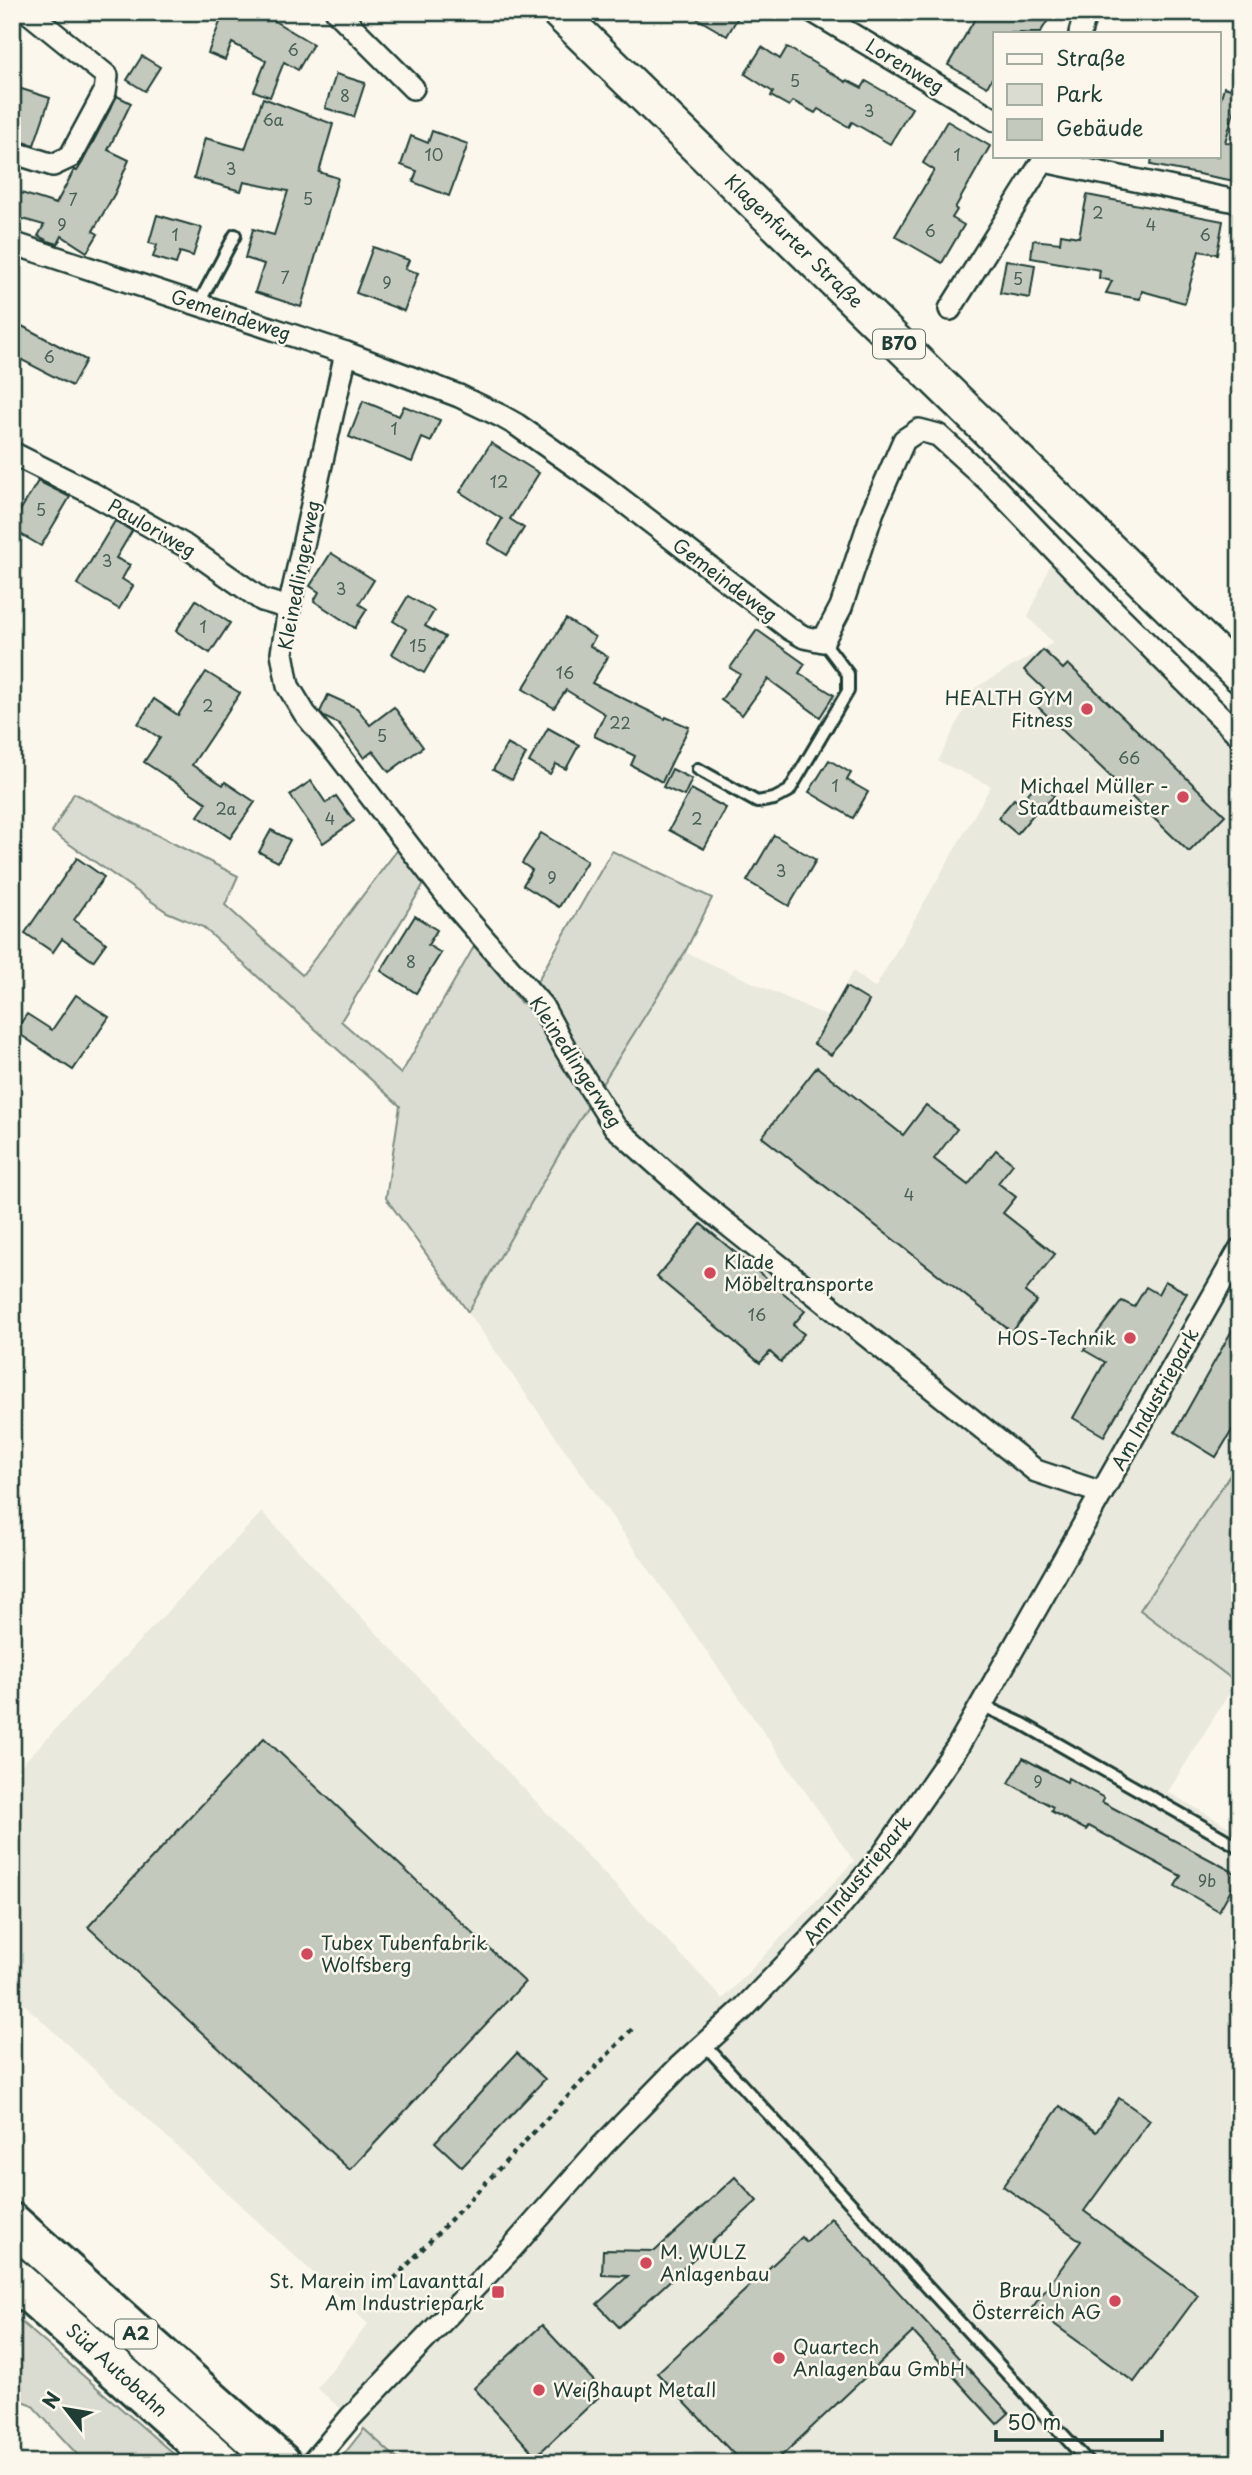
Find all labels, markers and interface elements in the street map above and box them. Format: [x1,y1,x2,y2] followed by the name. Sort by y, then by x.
[861,31,950,100] street label: Lorenweg
[993,32,1220,158] legend
[287,37,299,61] house number: 6
[1056,41,1125,73] text: Straße
[790,68,800,92] house number: 5
[1056,77,1103,109] text: Park
[340,83,350,107] house number: 8
[864,98,874,122] house number: 3
[262,107,284,131] house number: 6a
[1056,111,1143,143] text: Gebäude
[425,142,443,166] house number: 10
[953,142,961,166] house number: 1
[226,156,236,180] house number: 3
[719,167,870,314] street label: Klagenfurter Straße
[303,186,313,210] house number: 5
[68,187,78,211] house number: 7
[1092,200,1104,224] house number: 2
[57,212,67,236] house number: 9
[1146,212,1156,236] house number: 4
[924,218,936,242] house number: 6
[171,222,179,246] house number: 1
[1199,222,1211,246] house number: 6
[280,265,290,289] house number: 7
[1013,266,1023,290] house number: 5
[382,270,392,294] house number: 9
[168,281,295,347] street label: Gemeindeweg
[873,330,925,358] road number: B70
[43,344,55,368] house number: 6
[390,416,398,440] house number: 1
[490,469,508,493] house number: 12
[103,491,202,564] street label: Pauloriweg
[36,497,46,521] house number: 5
[270,498,326,652] street label: Kleinedlingerweg
[667,530,784,628] street label: Gemeindeweg
[102,548,112,572] house number: 3
[336,576,346,600] house number: 3
[199,614,207,638] house number: 1
[409,633,427,657] house number: 15
[556,660,574,684] house number: 16
[945,683,1073,733] place label: HEALTH GYM Fitness
[202,693,214,717] house number: 2
[1079,701,1095,717] marker: HEALTH GYM Fitness
[609,710,631,734] house number: 22
[377,723,387,747] house number: 5
[1118,745,1140,769] house number: 66
[1017,771,1169,821] place label: Michael Müller - Stadtbaumeister
[831,773,839,797] house number: 1
[1175,789,1191,805] marker: Michael Müller - Stadtbaumeister
[216,796,237,820] house number: 2a
[325,806,335,830] house number: 4
[691,806,703,830] house number: 2
[776,858,786,882] house number: 3
[547,865,557,889] house number: 9
[406,949,416,973] house number: 8
[524,990,630,1133] street label: Kleinedlingerweg
[904,1182,914,1206] house number: 4
[724,1247,874,1297] place label: Klade Möbeltransporte
[702,1265,718,1281] marker: Klade Möbeltransporte
[748,1302,766,1326] house number: 16
[1103,1322,1205,1475] street label: Am Industriepark
[997,1323,1116,1351] place label: HOS-Technik
[1122,1330,1138,1346] marker: HOS-Technik
[1033,1769,1043,1793] house number: 9
[795,1808,917,1950] street label: Am Industriepark
[1198,1868,1216,1892] house number: 9b
[321,1928,488,1978] place label: Tubex Tubenfabrik Wolfsberg
[299,1946,315,1962] marker: Tubex Tubenfabrik Wolfsberg
[660,2237,770,2287] place label: M. WULZ Anlagenbau
[638,2255,654,2271] marker: M. WULZ Anlagenbau
[269,2266,484,2316] place label: St. Marein im Lavanttal Am Industriepark
[972,2275,1101,2325] place label: Brau Union Österreich AG
[490,2284,506,2300] marker: St. Marein im Lavanttal Am Industriepark
[1107,2293,1123,2309] marker: Brau Union Österreich AG
[61,2316,175,2423] street label: Süd Autobahn
[115,2320,157,2348] road number: A2
[793,2332,965,2382] place label: Quartech Anlagenbau GmbH
[771,2350,787,2366] marker: Quartech Anlagenbau GmbH
[32,2374,102,2444] north arrow
[553,2375,716,2403] place label: Weißhaupt Metall
[531,2382,547,2398] marker: Weißhaupt Metall
[35,2386,66,2413] text: N
[996,2398,1163,2442] scale bar
[1007,2405,1061,2437] text: 50 m

